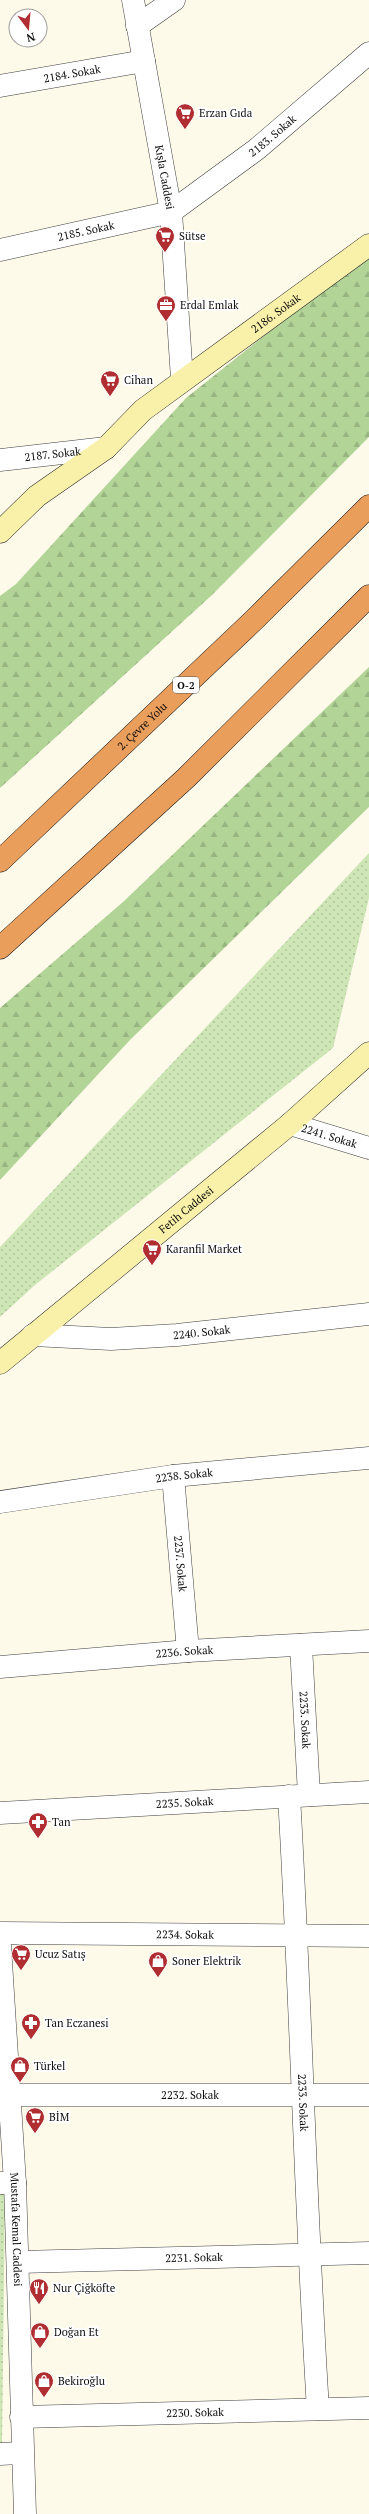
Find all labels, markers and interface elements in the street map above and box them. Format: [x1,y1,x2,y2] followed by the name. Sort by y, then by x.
[8,8,48,48] north arrow
[24,30,37,46] text: N
[42,62,102,85] street label: 2184. Sokak
[174,102,196,130] supermarket icon: Erzan Gıda
[199,106,253,120] place label: Erzan Gıda
[246,112,299,160] street label: 2183. Sokak
[152,144,177,211] street label: Kışla Caddesi
[56,218,116,244] street label: 2185. Sokak
[154,225,176,253] supermarket icon: Sütse
[179,229,206,243] place label: Sütse
[248,290,303,336] street label: 2186. Sokak
[155,294,177,322] office icon: Erdal Emlak
[180,298,239,312] place label: Erdal Emlak
[99,369,121,397] supermarket icon: Cihan
[124,373,153,387] place label: Cihan
[24,444,82,464] street label: 2187. Sokak
[173,677,199,693] road number: O-2
[114,699,170,753] street label: 2. Çevre Yolu
[300,1121,359,1151] street label: 2241. Sokak
[156,1183,216,1236] street label: Fetih Caddesi
[141,1238,163,1266] supermarket icon: Karanfil Market
[166,1242,242,1256] place label: Karanfil Market
[172,1322,231,1342] street label: 2240. Sokak
[154,1465,214,1486] street label: 2238. Sokak
[171,1535,190,1593] street label: 2237. Sokak
[155,1643,214,1661] street label: 2236. Sokak
[296,1691,314,1749] street label: 2233. Sokak
[155,1794,214,1811] street label: 2235. Sokak
[27,1811,49,1839] pharmacy icon: Tan
[52,1815,71,1829] place label: Tan
[156,1927,214,1942] street label: 2234. Sokak
[10,1943,32,1971] supermarket icon: Ucuz Satış
[35,1947,86,1961] place label: Ucuz Satış
[147,1950,169,1978] shop icon: Soner Elektrik
[172,1954,241,1968] place label: Soner Elektrik
[20,2012,42,2040] pharmacy icon: Tan Eczanesi
[45,2016,109,2030] place label: Tan Eczanesi
[9,2055,31,2083] shop icon: Türkel
[34,2059,65,2073] place label: Türkel
[295,2074,311,2132] street label: 2233. Sokak
[161,2088,219,2102] street label: 2232. Sokak
[24,2106,46,2134] supermarket icon: BİM
[49,2110,70,2124] place label: BİM
[7,2172,25,2287] street label: Mustafa Kemal Caddesi
[165,2250,223,2265] street label: 2231. Sokak
[28,2277,50,2305] restaurant icon: Nur Çiğköfte
[53,2281,116,2295] place label: Nur Çiğköfte
[29,2321,51,2349] shop icon: Doğan Et
[54,2325,99,2339] place label: Doğan Et
[33,2370,55,2398] shop icon: Bekiroğlu
[58,2374,106,2388] place label: Bekiroğlu
[166,2405,224,2420] street label: 2230. Sokak

